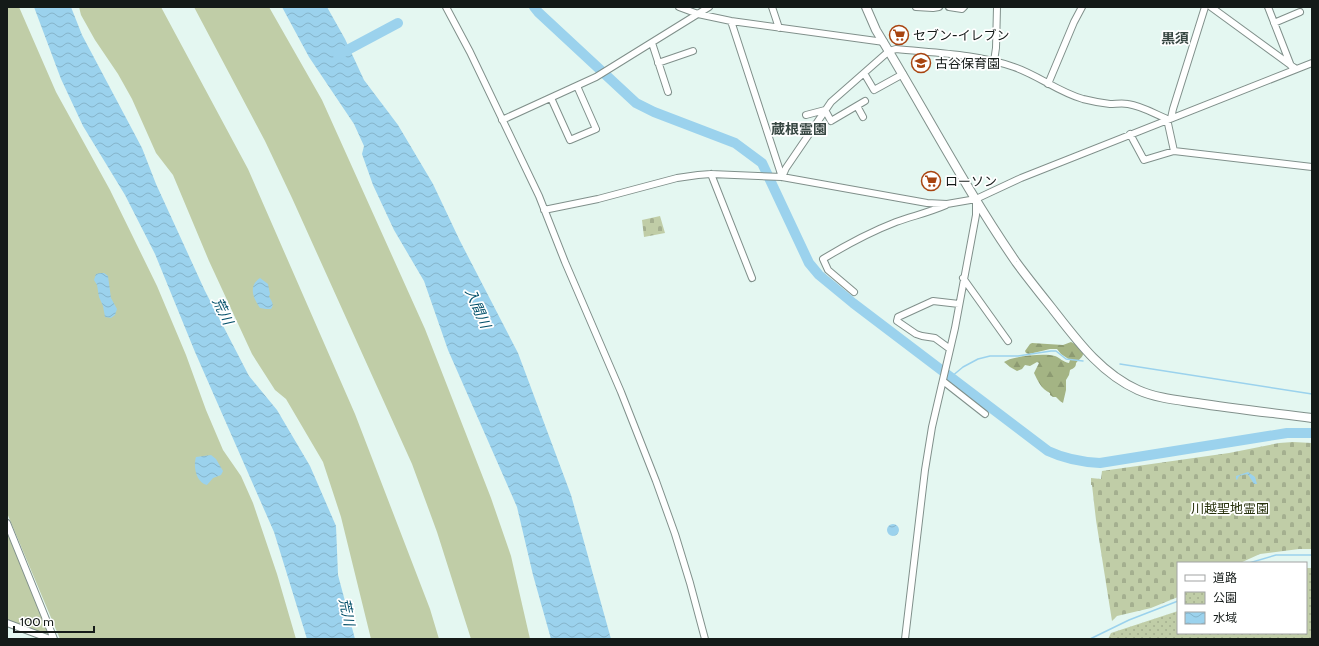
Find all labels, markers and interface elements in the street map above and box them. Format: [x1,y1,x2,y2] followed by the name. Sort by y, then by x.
[888,24,910,46] supermarket icon: セブン-イレブン
[913,27,1010,43] place label: セブン-イレブン
[1161,29,1189,47] district label: 黒須
[910,52,932,74] school or university icon: 古谷保育園
[935,55,1000,71] place label: 古谷保育園
[771,120,827,138] district label: 蔵根霊園
[920,170,942,192] supermarket icon: ローソン
[945,173,997,189] place label: ローソン
[461,285,496,333] water label: 入間川
[209,294,238,329] water label: 荒川
[1191,500,1269,516] park label: 川越聖地霊園
[1177,562,1307,634] legend
[1213,570,1237,585] text: 道路
[1213,590,1237,605] text: 公園
[335,596,359,630] water label: 荒川
[14,608,94,634] scale bar
[1213,610,1237,625] text: 水域
[20,614,54,629] text: 100 m

